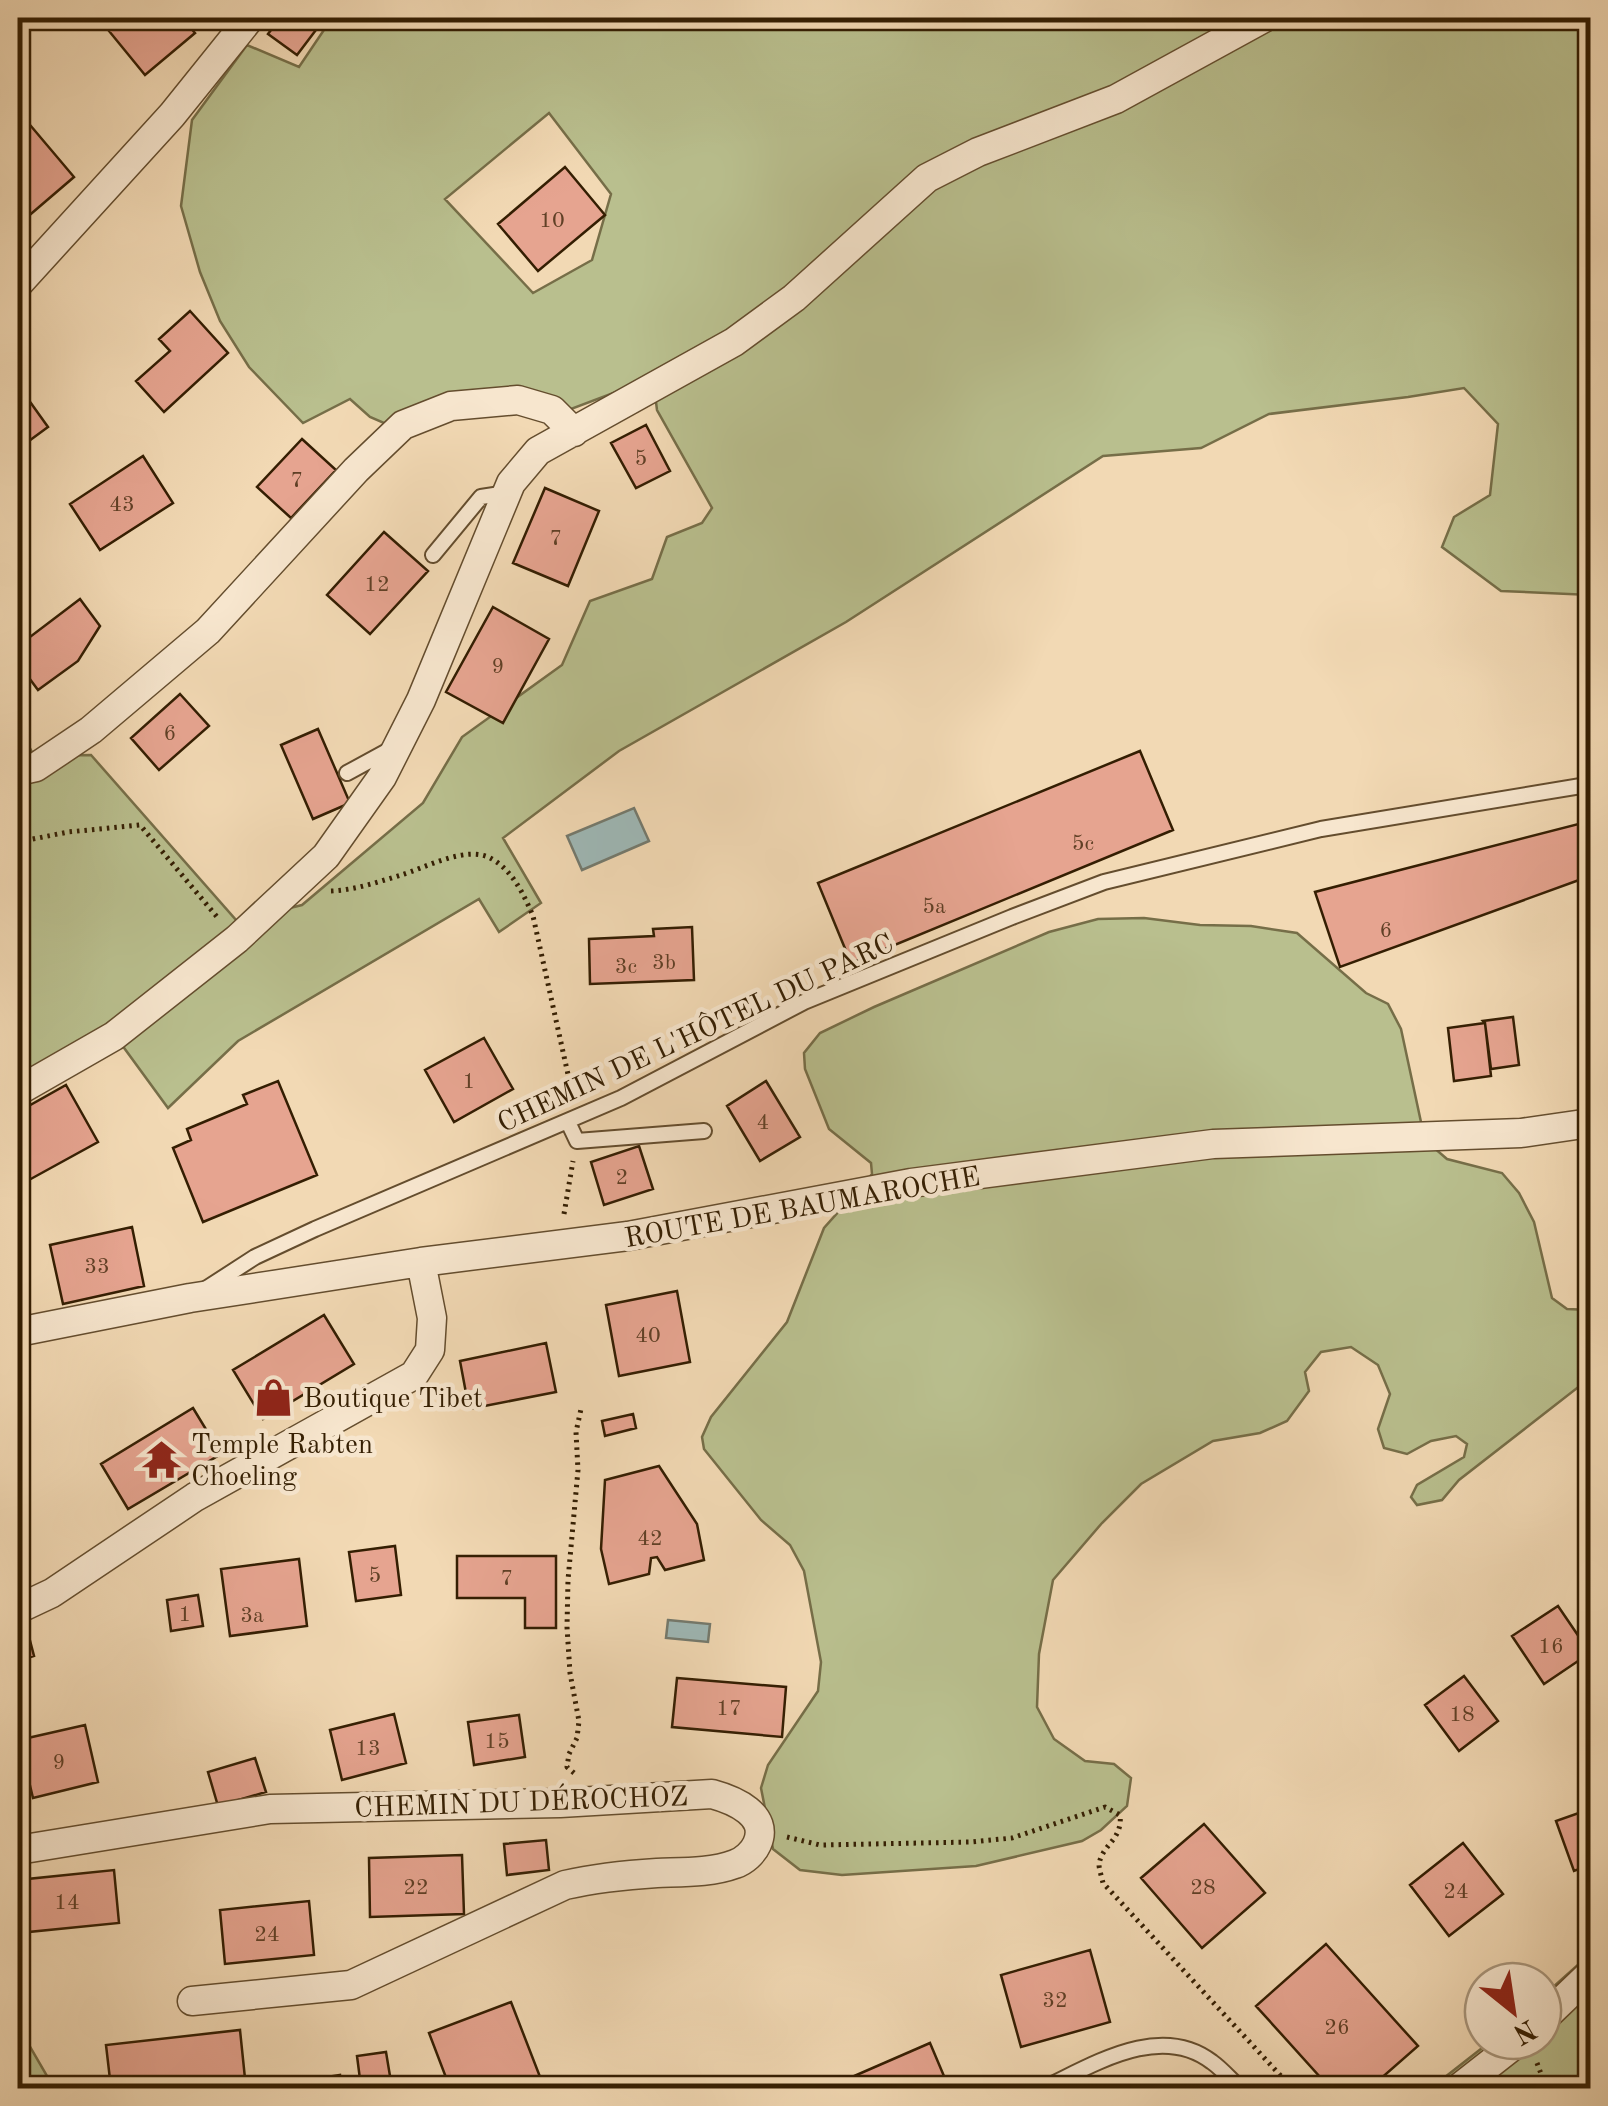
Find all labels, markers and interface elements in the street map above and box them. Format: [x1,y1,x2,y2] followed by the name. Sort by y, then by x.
[539,210,565,232] house number: 10
[635,448,647,470] house number: 5
[291,470,303,492] house number: 7
[109,494,135,516] house number: 43
[550,528,562,550] house number: 7
[364,574,390,596] house number: 12
[492,656,504,678] house number: 9
[164,723,176,745] house number: 6
[1072,833,1094,855] house number: 5c
[922,896,946,918] house number: 5a
[1380,920,1392,942] house number: 6
[492,926,899,1139] street label: CHEMIN DE L'HÔTEL DU PARC
[652,952,676,974] house number: 3b
[615,956,637,978] house number: 3c
[463,1071,475,1093] house number: 1
[757,1112,769,1134] house number: 4
[622,1164,983,1254] street label: ROUTE DE BAUMAROCHE
[616,1167,628,1189] house number: 2
[84,1256,110,1278] house number: 33
[635,1325,661,1347] house number: 40
[252,1376,294,1418] shop icon: Boutique Tibet
[303,1386,483,1414] place label: Boutique Tibet
[191,1432,373,1492] place label: Temple Rabten Choeling
[140,1438,182,1480] temple icon: Temple Rabten Choeling
[637,1528,663,1550] house number: 42
[369,1565,381,1587] house number: 5
[501,1568,513,1590] house number: 7
[179,1604,191,1626] house number: 1
[240,1605,264,1627] house number: 3a
[1538,1636,1564,1658] house number: 16
[716,1698,742,1720] house number: 17
[1449,1704,1475,1726] house number: 18
[484,1731,510,1753] house number: 15
[355,1738,381,1760] house number: 13
[53,1752,65,1774] house number: 9
[354,1779,688,1824] street label: CHEMIN DU DÉROCHOZ
[403,1877,429,1899] house number: 22
[1190,1877,1216,1899] house number: 28
[1443,1881,1469,1903] house number: 24
[54,1892,80,1914] house number: 14
[254,1924,280,1946] house number: 24
[1463,1961,1563,2061] north arrow
[1042,1990,1068,2012] house number: 32
[1507,2013,1540,2048] text: N
[1324,2017,1350,2039] house number: 26

